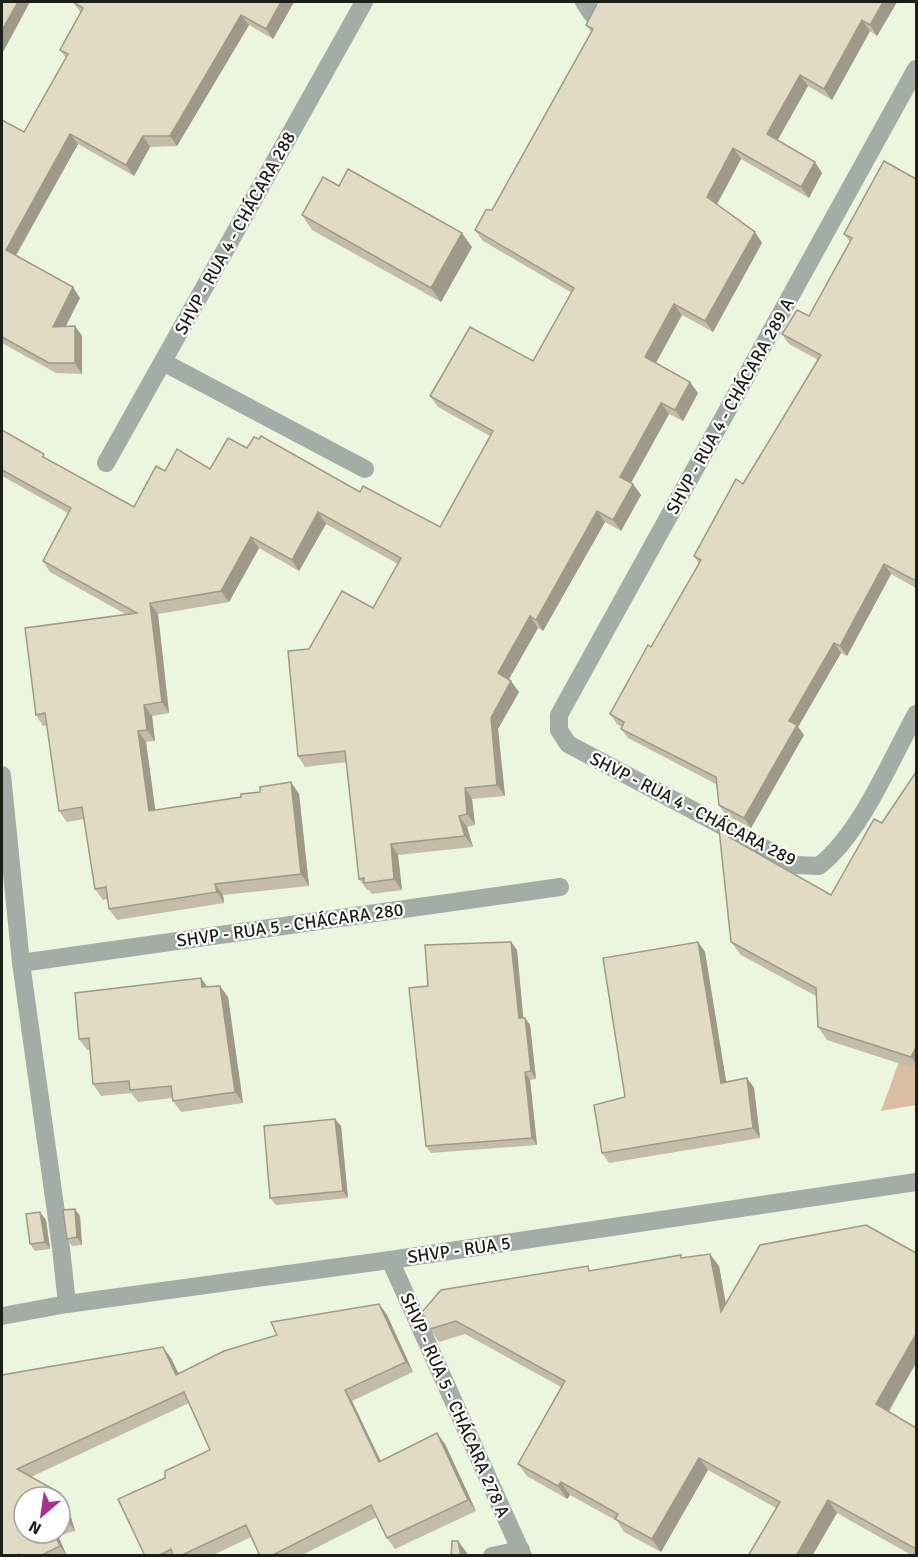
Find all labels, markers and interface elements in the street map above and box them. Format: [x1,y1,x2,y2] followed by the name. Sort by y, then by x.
[170,128,300,338] street label: SHVP - RUA 4 - CHÁCARA 288
[661,294,799,518] street label: SHVP - RUA 4 - CHÁCARA 289 A
[586,747,800,871] street label: SHVP - RUA 4 - CHÁCARA 289
[175,898,405,952] street label: SHVP - RUA 5 - CHÁCARA 280
[406,1232,512,1268] street label: SHVP - RUA 5
[395,1289,515,1521] street label: SHVP - RUA 5 - CHÁCARA 278 A
[12,1485,72,1545] north arrow
[25,1516,45,1539] text: N

